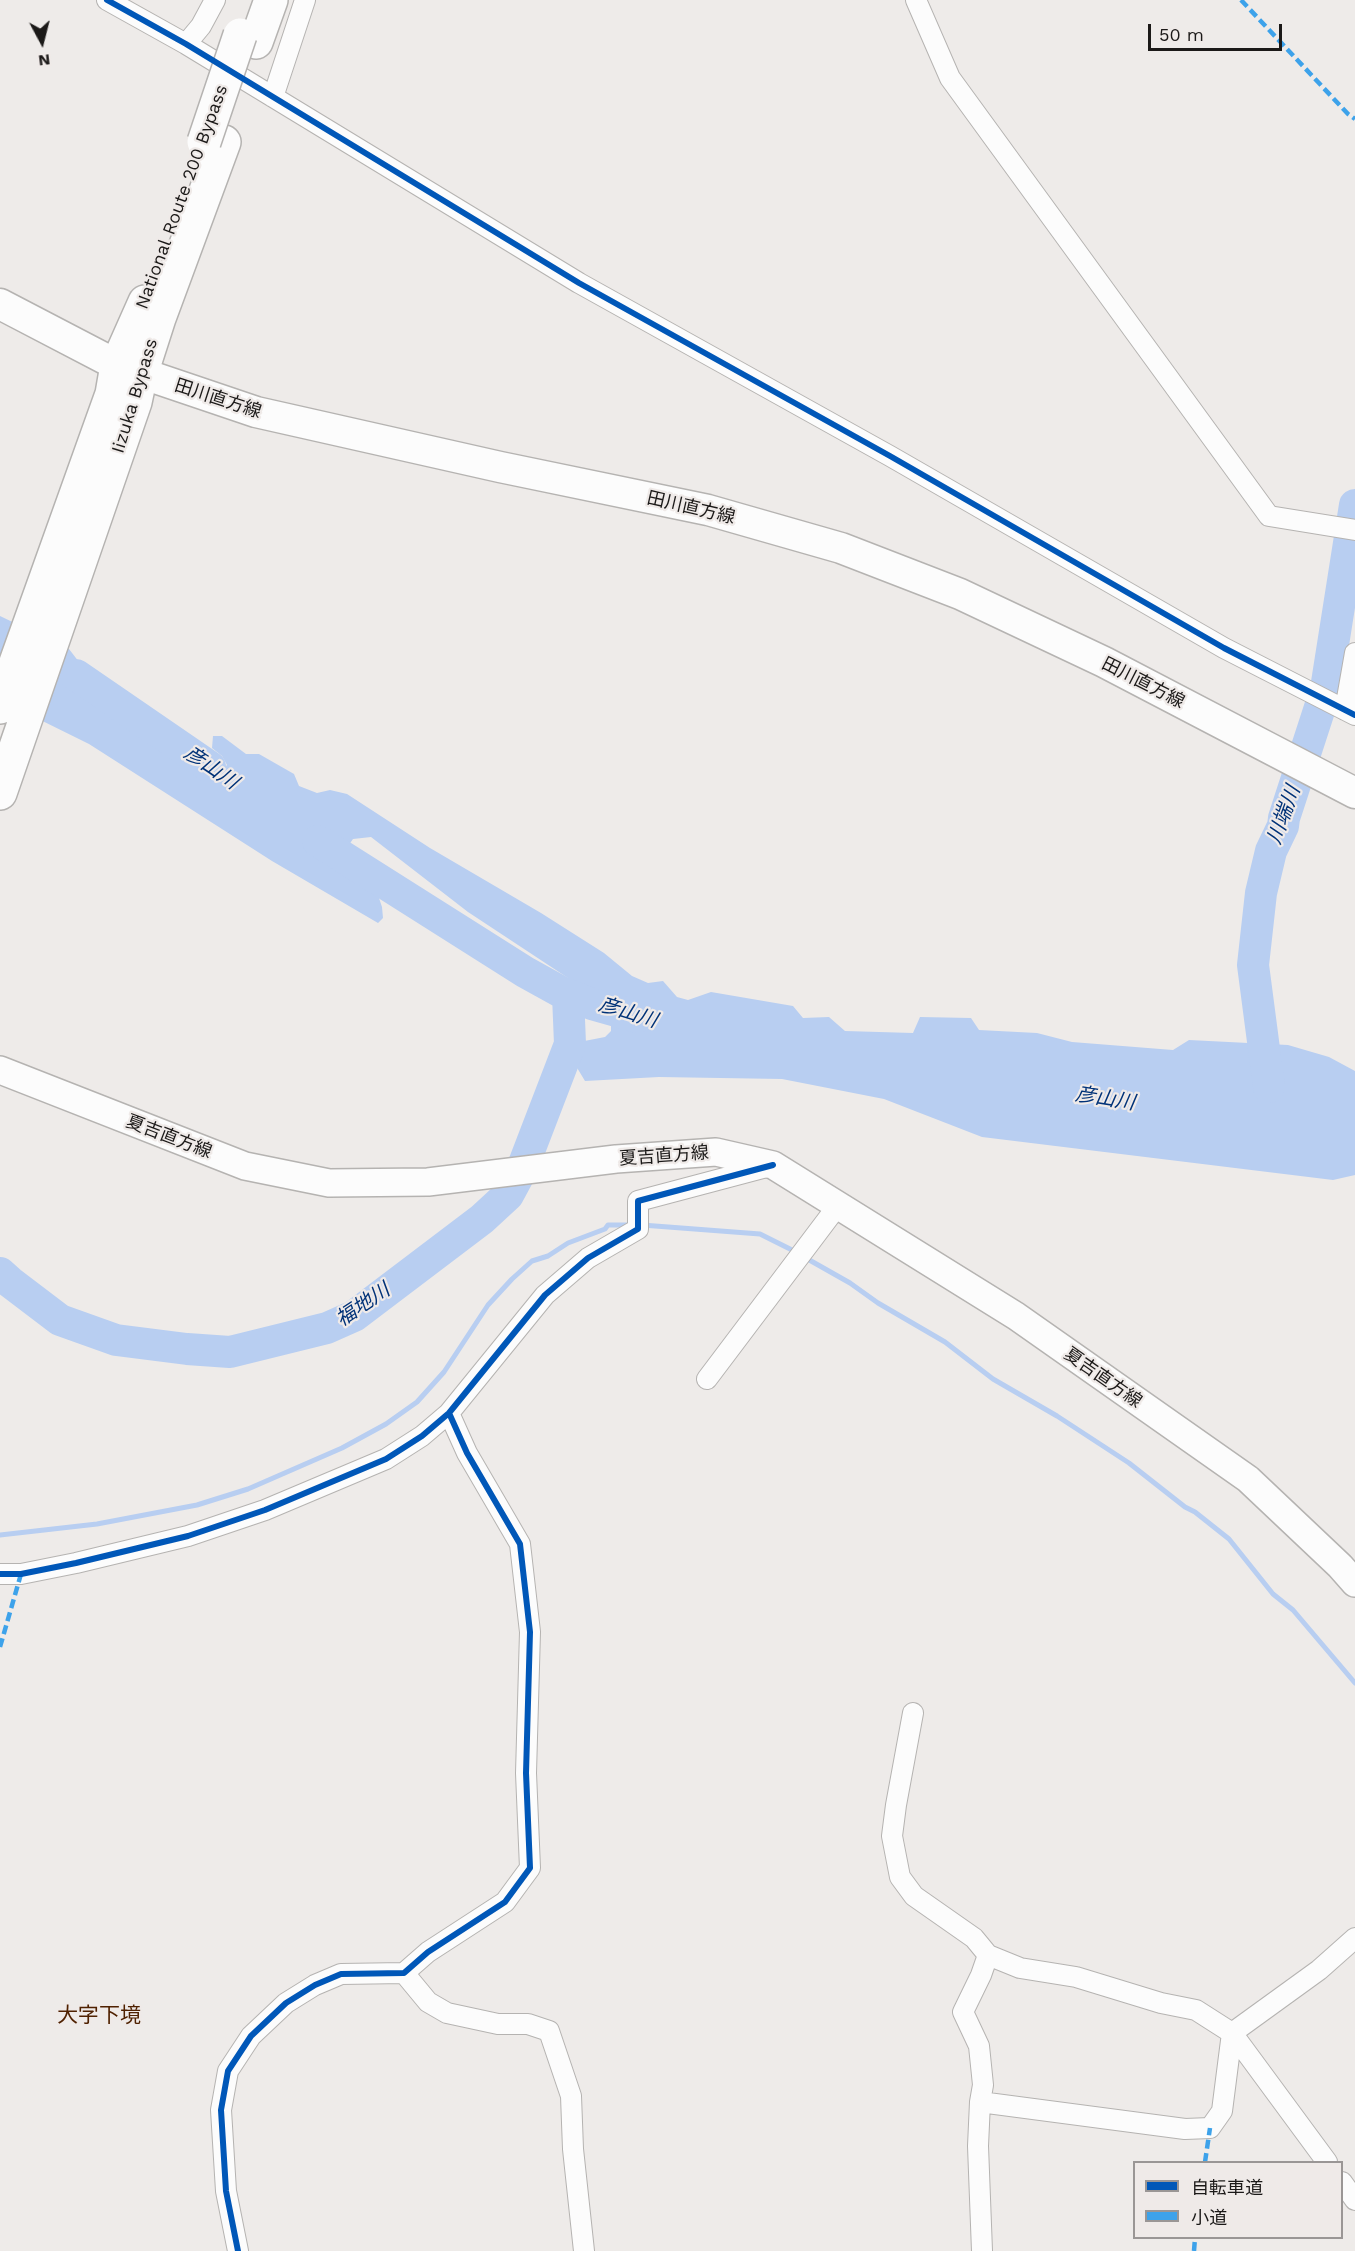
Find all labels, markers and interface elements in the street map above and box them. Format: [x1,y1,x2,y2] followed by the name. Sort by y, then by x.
[12,12,72,72] north arrow
[1151,12,1284,50] scale bar
[1159,24,1204,45] text: 50 m
[37,50,51,71] text: N
[131,82,233,312] street label: National Route 200 Bypass
[107,336,163,456] street label: Iizuka Bypass
[172,375,264,423] street label: 田川直方線
[645,487,737,529] street label: 田川直方線
[1098,653,1188,713] street label: 田川直方線
[179,741,243,795] water label: 彦山川
[1262,783,1306,847] water label: 川端川
[596,993,660,1033] water label: 彦山川
[1073,1082,1137,1116] water label: 彦山川
[123,1111,215,1163] street label: 夏吉直方線
[618,1142,710,1170] street label: 夏吉直方線
[331,1278,395,1332] water label: 福地川
[1060,1343,1146,1413] street label: 夏吉直方線
[57,2003,141,2029] district label: 大字下境
[1133,2161,1343,2239] legend
[1191,2177,1263,2198] text: 自転車道
[1191,2207,1227,2228] text: 小道

